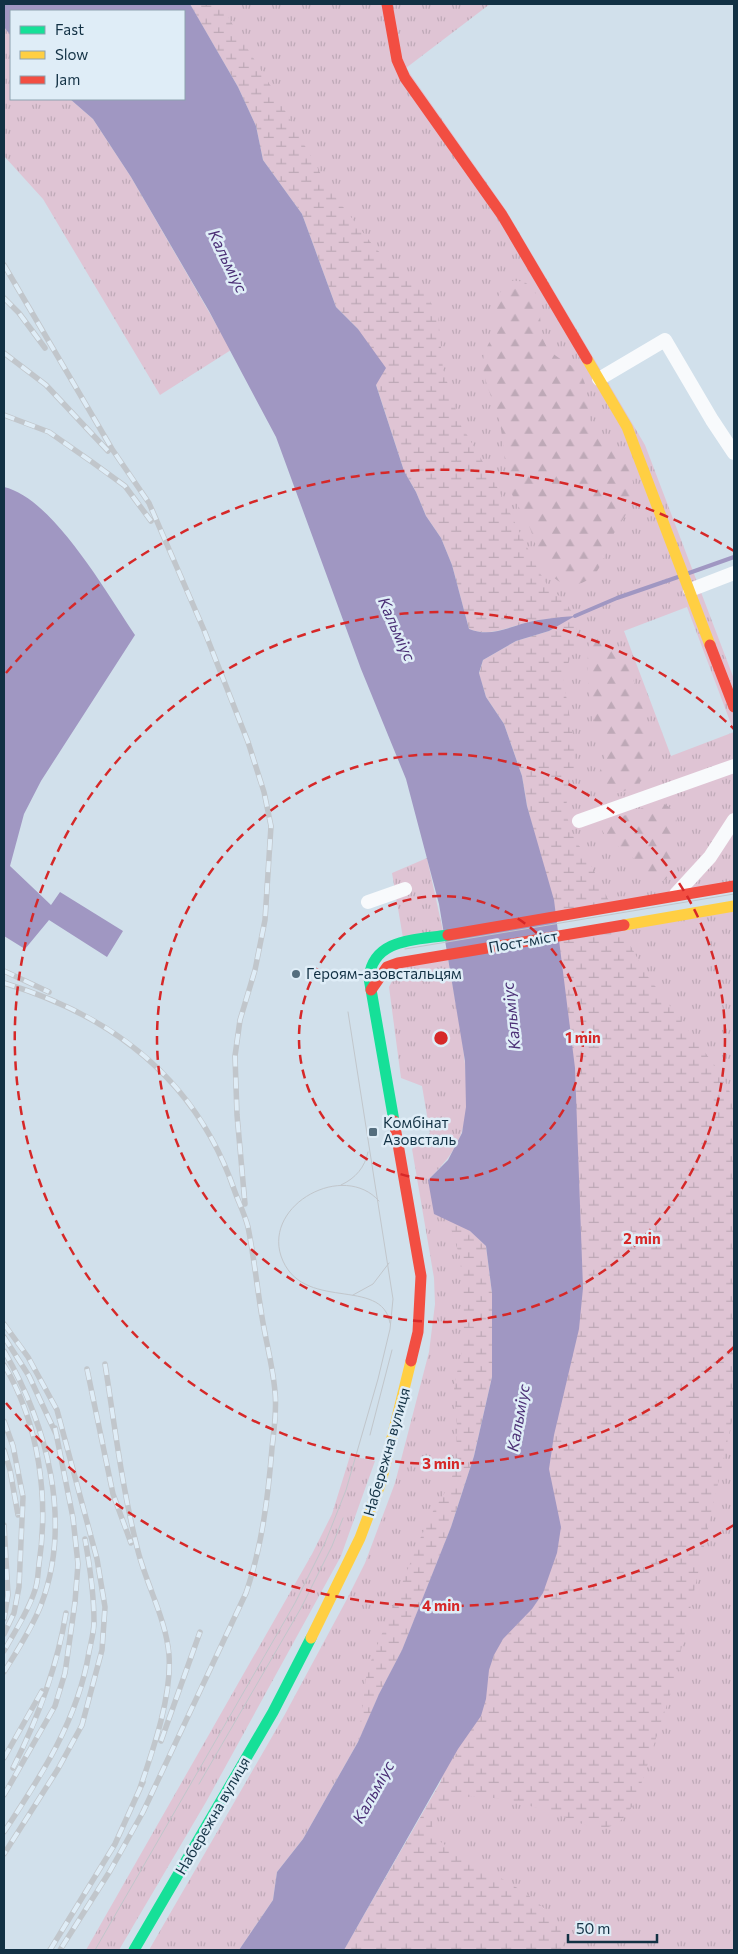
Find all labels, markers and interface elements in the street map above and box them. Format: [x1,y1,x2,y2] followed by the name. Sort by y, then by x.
[10,10,185,100] legend
[55,20,84,38] text: Fast
[55,45,88,63] text: Slow
[55,70,80,88] text: Jam
[205,226,252,296] water label: Кальміус
[375,594,420,664] water label: Кальміус
[487,926,559,956] street label: Пост-міст
[306,964,462,982] place label: Героям-азовстальцям
[290,968,302,980] marker: Героям-азовстальцям
[497,981,524,1051] water label: Кальміус
[565,1028,601,1046] text: 1 min
[432,1029,450,1047] centre of rings
[383,1113,456,1148] place label: Комбінат Азовсталь
[367,1126,379,1138] marker: Комбінат Азовсталь
[623,1229,661,1247] text: 2 min
[502,1383,533,1453] water label: Кальміус
[359,1385,413,1518] street label: Набережна вулиця
[422,1454,460,1472] text: 3 min
[422,1596,460,1614] text: 4 min
[171,1753,253,1878] street label: Набережна вулиця
[348,1757,397,1826] water label: Кальміус
[568,1912,657,1944] scale bar
[576,1919,610,1937] text: 50 m

